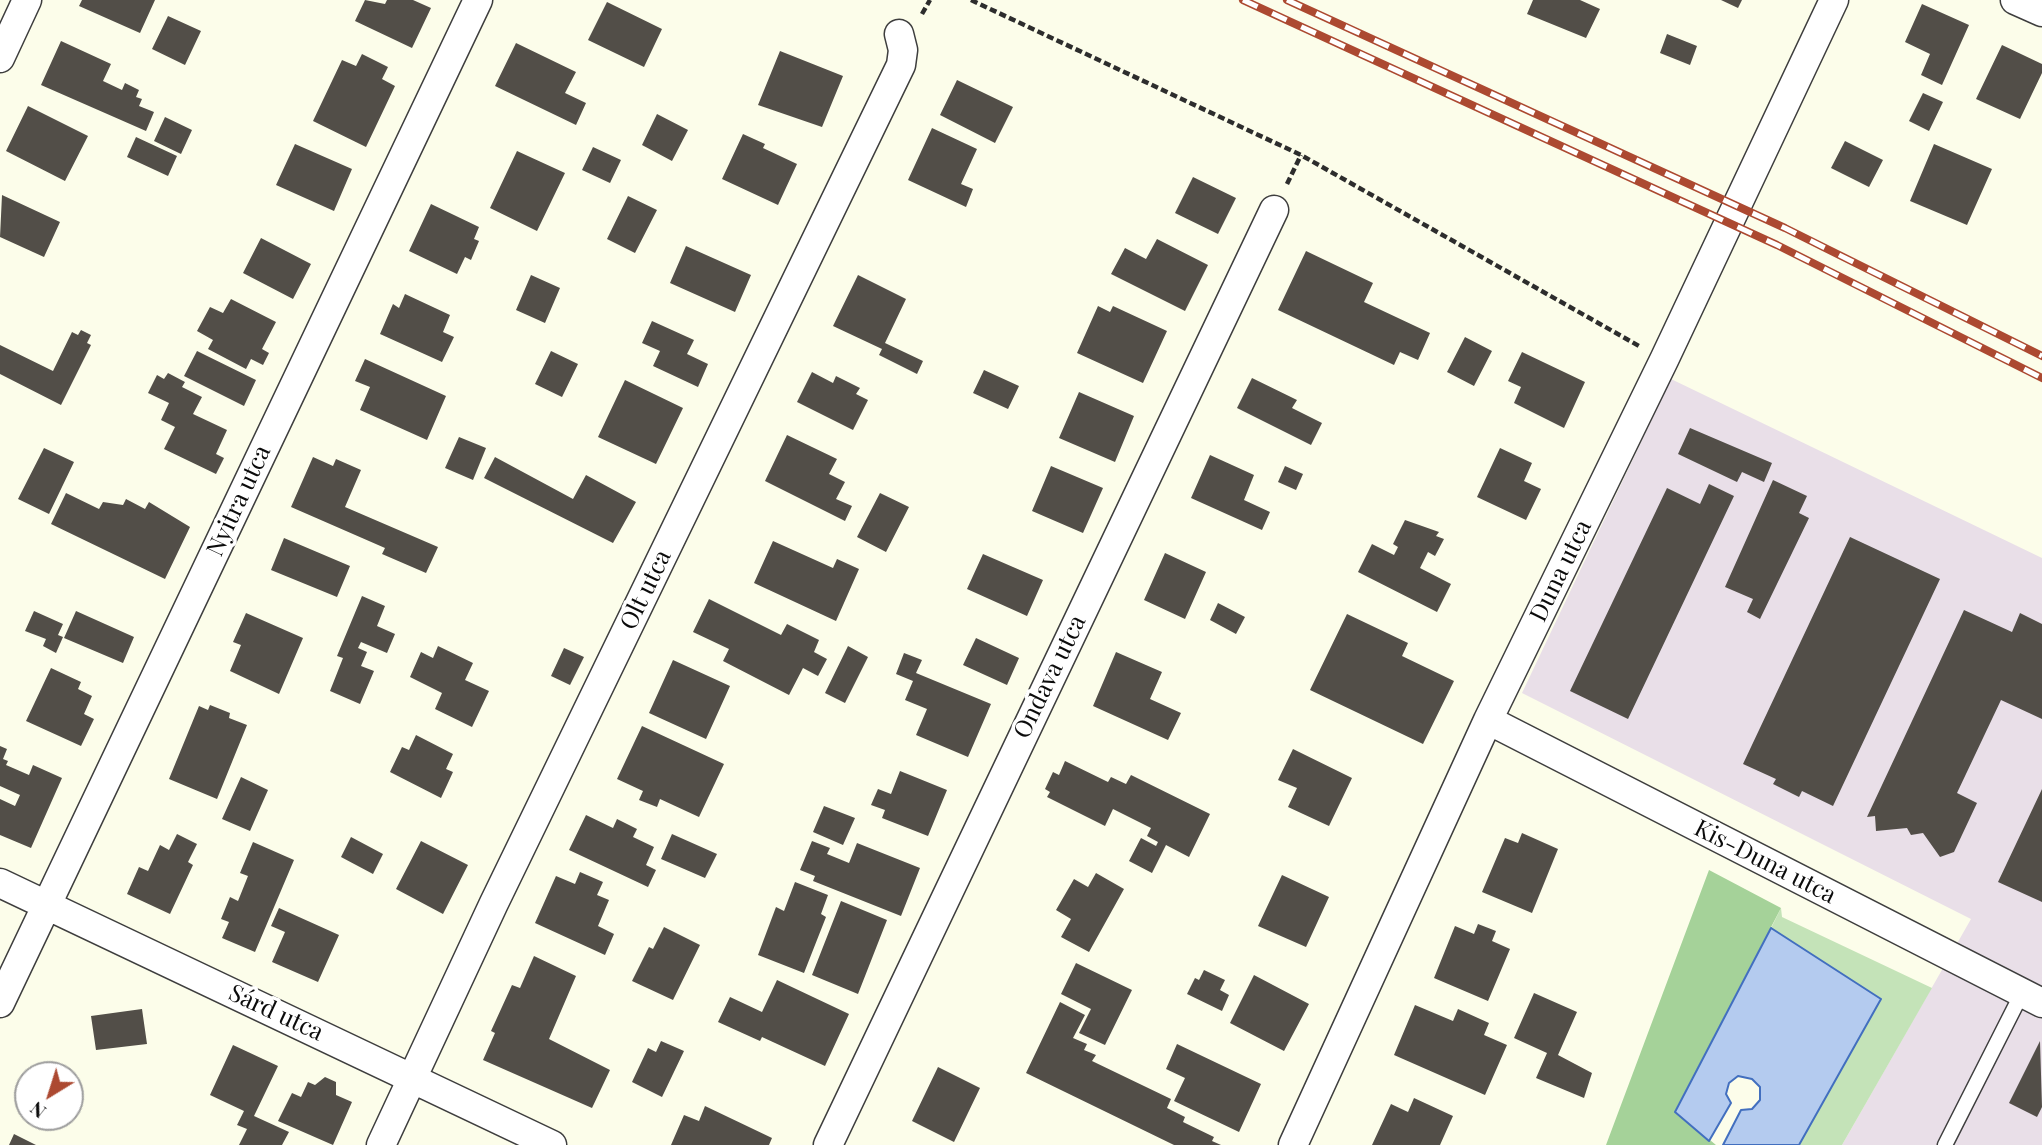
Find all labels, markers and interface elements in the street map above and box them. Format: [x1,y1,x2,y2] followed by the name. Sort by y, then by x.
[201,441,277,561] street label: Nyitra utca
[1524,515,1598,627] street label: Duna utca
[614,546,678,634] street label: Olt utca
[1008,611,1092,743] street label: Ondava utca
[1689,814,1841,910] street label: Kis-Duna utca
[224,979,328,1047] street label: Sárd utca
[14,1061,84,1131] north arrow
[24,1097,51,1125] text: N

